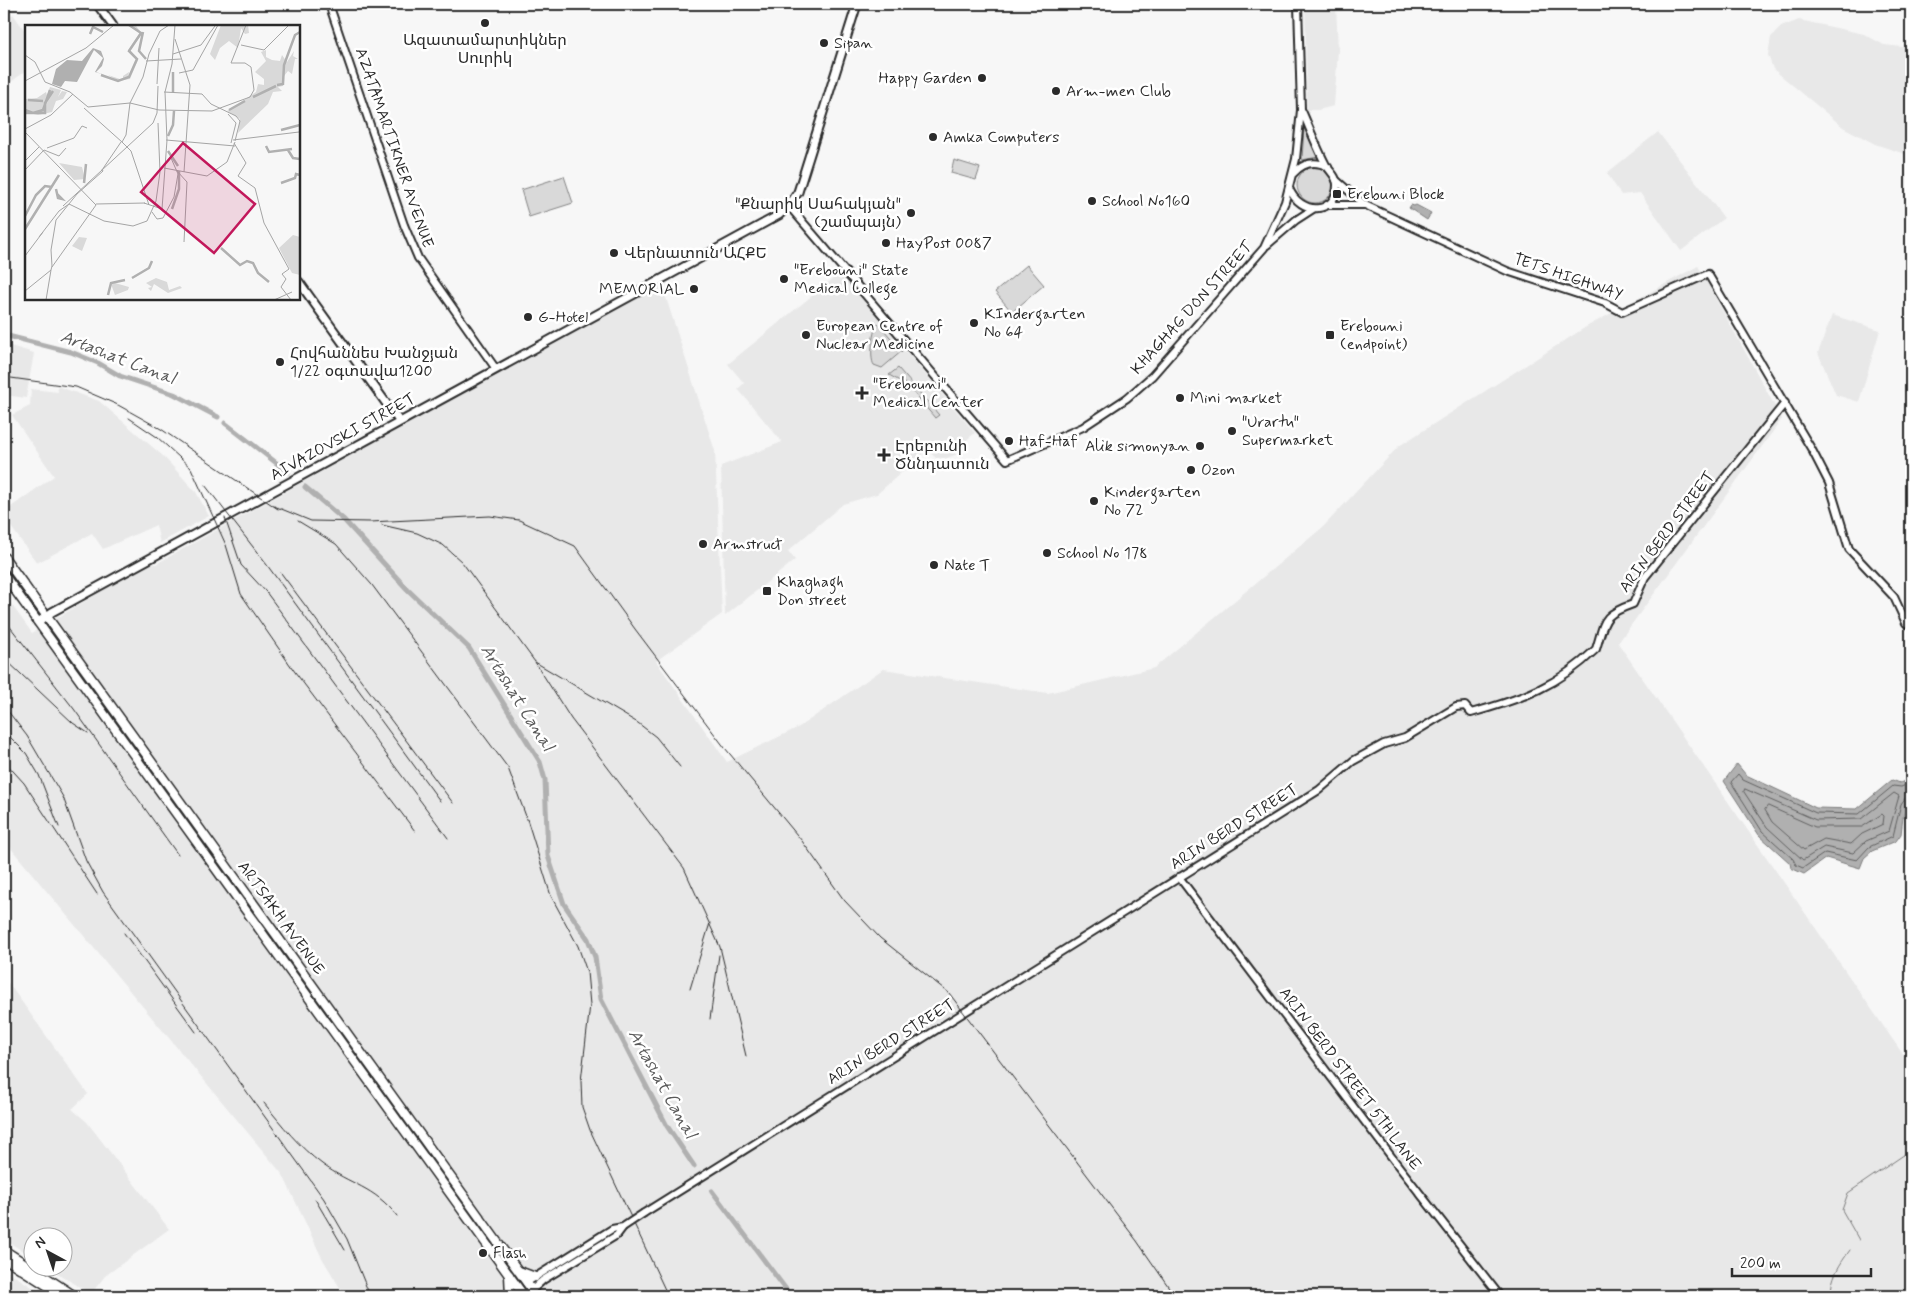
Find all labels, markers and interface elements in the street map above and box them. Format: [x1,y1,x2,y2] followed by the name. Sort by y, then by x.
[479,17,491,29] marker: Ազատամարտիկներ Սուրիկ
[25,25,300,300] inset map
[403,30,567,69] place label: Ազատամարտիկներ Սուրիկ
[834,33,874,54] place label: Sipan
[818,37,830,49] marker: Sipan
[350,45,438,251] street label: AZATAMARTIKNER AVENUE
[879,68,972,89] place label: Happy Garden
[976,72,988,84] marker: Happy Garden
[1066,81,1171,102] place label: Arm-men Club
[1050,85,1062,97] marker: Arm-men Club
[943,127,1059,148] place label: Amka Computers
[927,131,939,143] marker: Amka Computers
[1347,184,1444,205] place label: Erebuni Block
[1331,188,1343,200] marker: Erebuni Block
[1102,191,1190,212] place label: School No160
[735,194,901,233] place label: "Քնարիկ Սահակյան" (շամպայն)
[1086,195,1098,207] marker: School No160
[905,207,917,219] marker: "Քնարիկ Սահակյան" (շամպայն)
[896,233,992,254] place label: HayPost 0087
[1126,236,1258,379] street label: KHAGHAG DON STREET
[880,237,892,249] marker: HayPost 0087
[624,243,767,264] place label: Վերնատուն ԱՀՔԵ
[608,247,620,259] marker: Վերնատուն ԱՀՔԵ
[1511,248,1626,306] street label: TETS HIGHWAY
[794,260,909,300] place label: "Erebouni" State Medical College
[778,273,790,285] marker: "Erebouni" State Medical College
[599,279,684,300] place label: MEMORIAL
[688,283,700,295] marker: MEMORIAL
[984,304,1086,343] place label: KIndergarten No 64
[538,307,588,328] place label: G-Hotel
[522,311,534,323] marker: G-Hotel
[816,316,943,355] place label: European Centre of Nuclear Medicine
[1340,316,1407,355] place label: Erebouni (endpoint)
[968,317,980,329] marker: KIndergarten No 64
[57,325,181,392] water label: Artashat Canal
[800,329,812,341] marker: European Centre of Nuclear Medicine
[1324,329,1336,341] marker: Erebouni (endpoint)
[290,343,458,382] place label: Հովհաննես Խանջյան 1/22 օգտավա1200
[274,356,286,368] marker: Հովհաննես Խանջյան 1/22 օգտավա1200
[873,374,984,413] place label: "Erebouni" Medical Center
[855,386,869,400] marker: "Erebouni" Medical Center
[267,388,419,486] street label: AIVAZOVSKI STREET
[1190,388,1283,409] place label: Mini market
[1174,392,1186,404] marker: Mini market
[1242,412,1334,451] place label: "Urartu" Supermarket
[1226,425,1238,437] marker: "Urartu" Supermarket
[1019,431,1078,452] place label: Haf-Haf
[1003,435,1015,447] marker: Haf-Haf
[895,436,989,475] place label: Էրեբունի Ծննդատուն
[1085,436,1190,457] place label: Alik simonyan
[1194,440,1206,452] marker: Alik simonyan
[877,448,891,462] marker: Էրեբունի Ծննդատուն
[1201,460,1235,481] place label: Ozon
[1185,464,1197,476] marker: Ozon
[1614,467,1720,597] street label: ARIN BERD STREET
[1104,482,1201,521] place label: Kindergarten No 72
[1088,495,1100,507] marker: Kindergarten No 72
[713,534,783,555] place label: Armstruct
[697,538,709,550] marker: Armstruct
[1057,543,1148,564] place label: School No 178
[1041,547,1053,559] marker: School No 178
[944,555,990,576] place label: Nate T
[928,559,940,571] marker: Nate T
[777,572,847,611] place label: Khaghagh Don street
[761,585,773,597] marker: Khaghagh Don street
[475,640,560,757] water label: Artashat Canal
[1166,779,1302,875] street label: ARIN BERD STREET
[233,857,329,979] street label: ARTSAKH AVENUE
[1274,983,1426,1175] street label: ARIN BERD STREET 5TH LANE
[823,994,959,1090] street label: ARIN BERD STREET
[622,1025,703,1144] water label: Artashat Canal
[22,1228,72,1278] north arrow
[31,1233,50,1253] text: N
[493,1243,527,1264] place label: Flash
[1732,1245,1871,1277] scale bar
[477,1247,489,1259] marker: Flash
[1740,1254,1781,1274] text: 200 m

